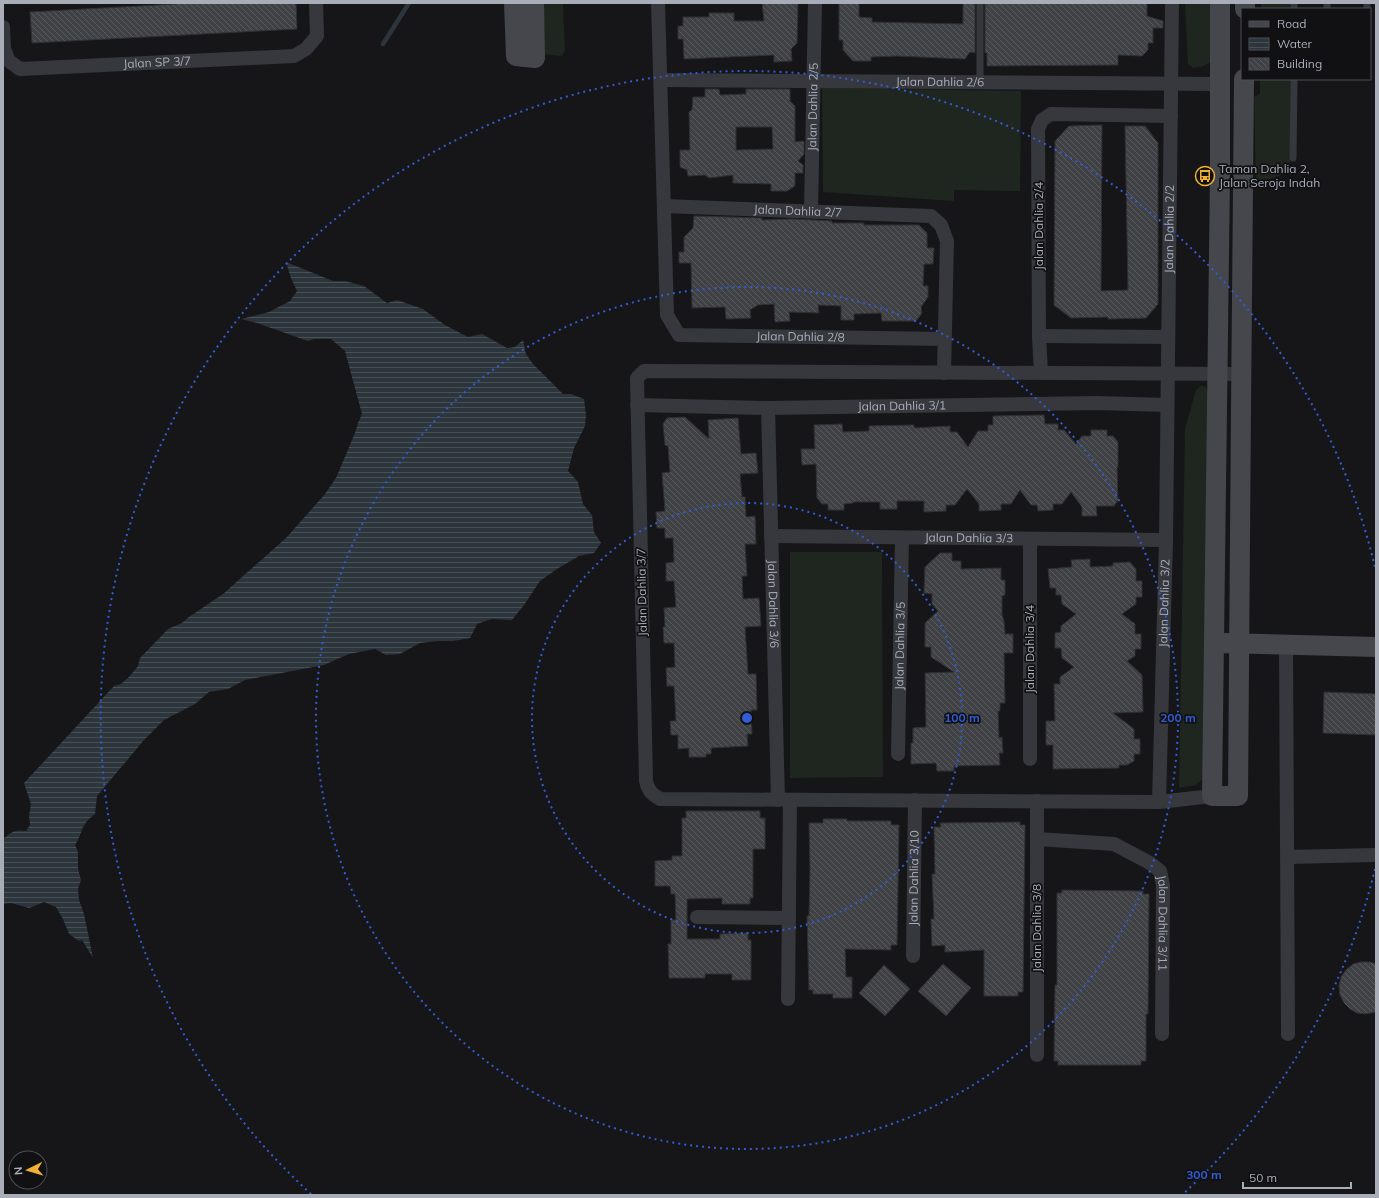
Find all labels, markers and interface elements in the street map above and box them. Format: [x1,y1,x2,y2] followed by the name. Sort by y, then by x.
[1241,8,1371,80] legend
[1277,16,1306,31] text: Road
[1277,36,1313,51] text: Water
[123,53,191,71] street label: Jalan SP 3/7
[1277,56,1322,71] text: Building
[804,63,821,151] street label: Jalan Dahlia 2/5
[896,74,984,89] street label: Jalan Dahlia 2/6
[1219,161,1320,190] place label: Taman Dahlia 2, Jalan Seroja Indah
[1194,165,1216,187] bus stop icon: Taman Dahlia 2, Jalan Seroja Indah
[1031,182,1046,270] street label: Jalan Dahlia 2/4
[1161,185,1177,273] street label: Jalan Dahlia 2/2
[753,201,842,220] street label: Jalan Dahlia 2/7
[756,328,845,344] street label: Jalan Dahlia 2/8
[858,397,946,414] street label: Jalan Dahlia 3/1
[925,530,1013,545] street label: Jalan Dahlia 3/3
[633,548,650,636] street label: Jalan Dahlia 3/7
[765,559,782,648] street label: Jalan Dahlia 3/6
[1155,559,1172,648] street label: Jalan Dahlia 3/2
[891,602,908,690] street label: Jalan Dahlia 3/5
[1022,605,1037,693] street label: Jalan Dahlia 3/4
[944,710,980,725] text: 100 m
[1160,710,1196,725] text: 200 m
[740,711,754,725] centre of rings
[905,830,922,926] street label: Jalan Dahlia 3/10
[1154,874,1171,971] street label: Jalan Dahlia 3/11
[1029,884,1044,972] street label: Jalan Dahlia 3/8
[8,1150,48,1190] north arrow
[1243,1164,1351,1190] scale bar
[11,1166,25,1176] text: N
[1186,1167,1222,1182] text: 300 m
[1249,1170,1277,1185] text: 50 m

